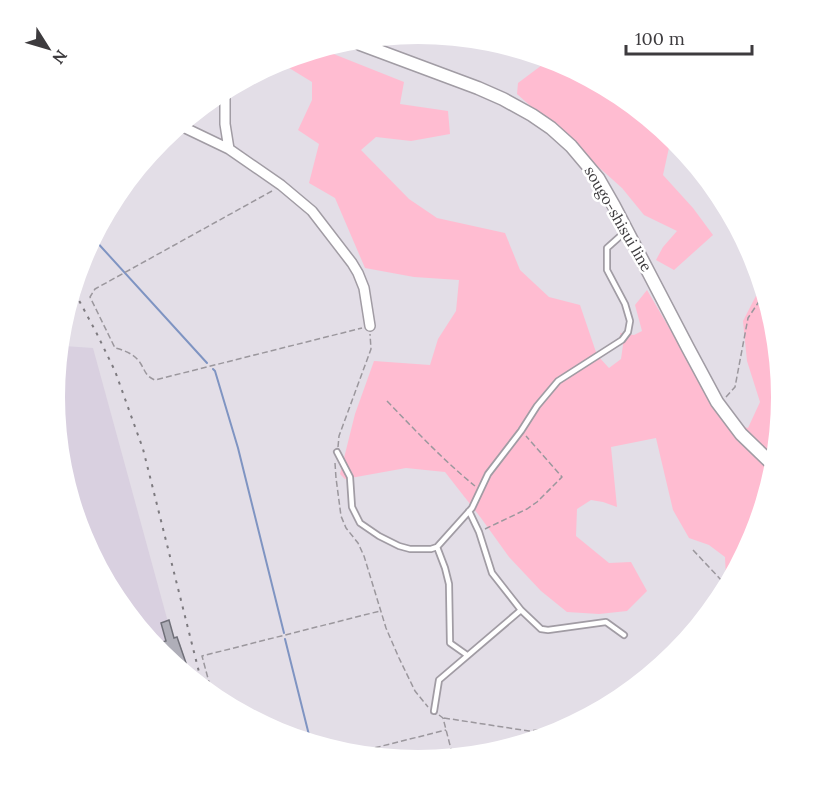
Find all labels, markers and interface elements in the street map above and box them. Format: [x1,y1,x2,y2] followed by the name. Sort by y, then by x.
[18,18,78,78] north arrow
[626,18,752,56] scale bar
[635,27,685,50] text: 100 m
[48,46,72,68] text: N
[581,163,656,275] street label: sougo-shisui line

